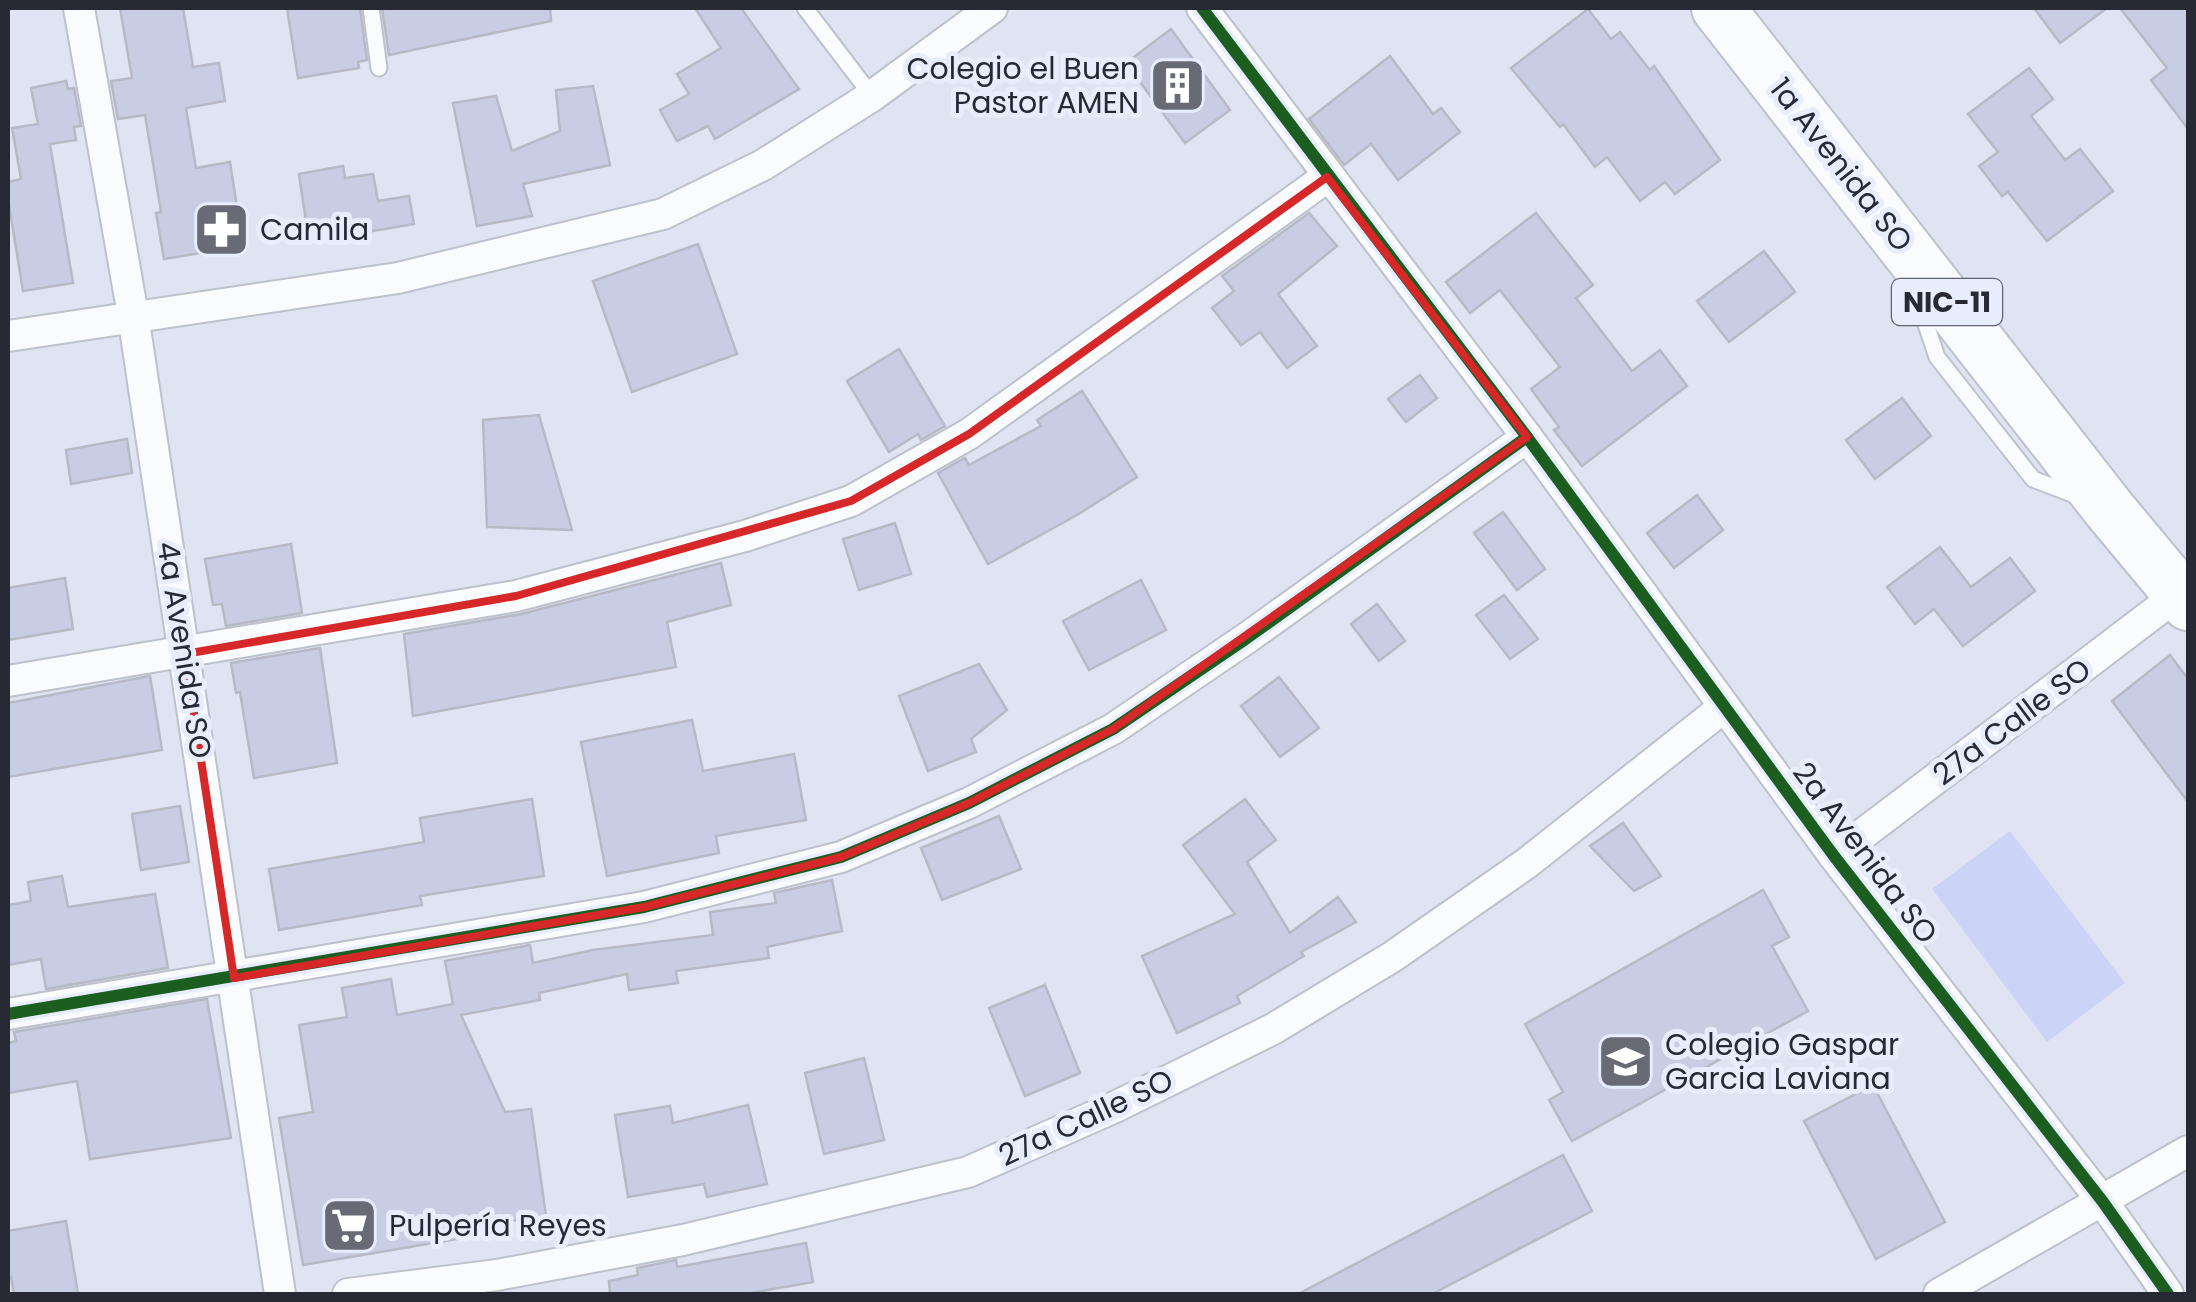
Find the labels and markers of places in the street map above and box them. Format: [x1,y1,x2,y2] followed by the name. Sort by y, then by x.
[906,47,1139,124] place label: Colegio el Buen Pastor AMEN
[1148,56,1208,116] building icon: Colegio el Buen Pastor AMEN
[191,200,251,260] pharmacy icon: Camila
[260,208,369,251] place label: Camila
[1665,1023,1899,1100] place label: Colegio Gaspar Garcia Laviana
[1596,1032,1656,1092] school or university icon: Colegio Gaspar Garcia Laviana
[320,1196,380,1256] supermarket icon: Pulpería Reyes
[389,1204,607,1247] place label: Pulpería Reyes

